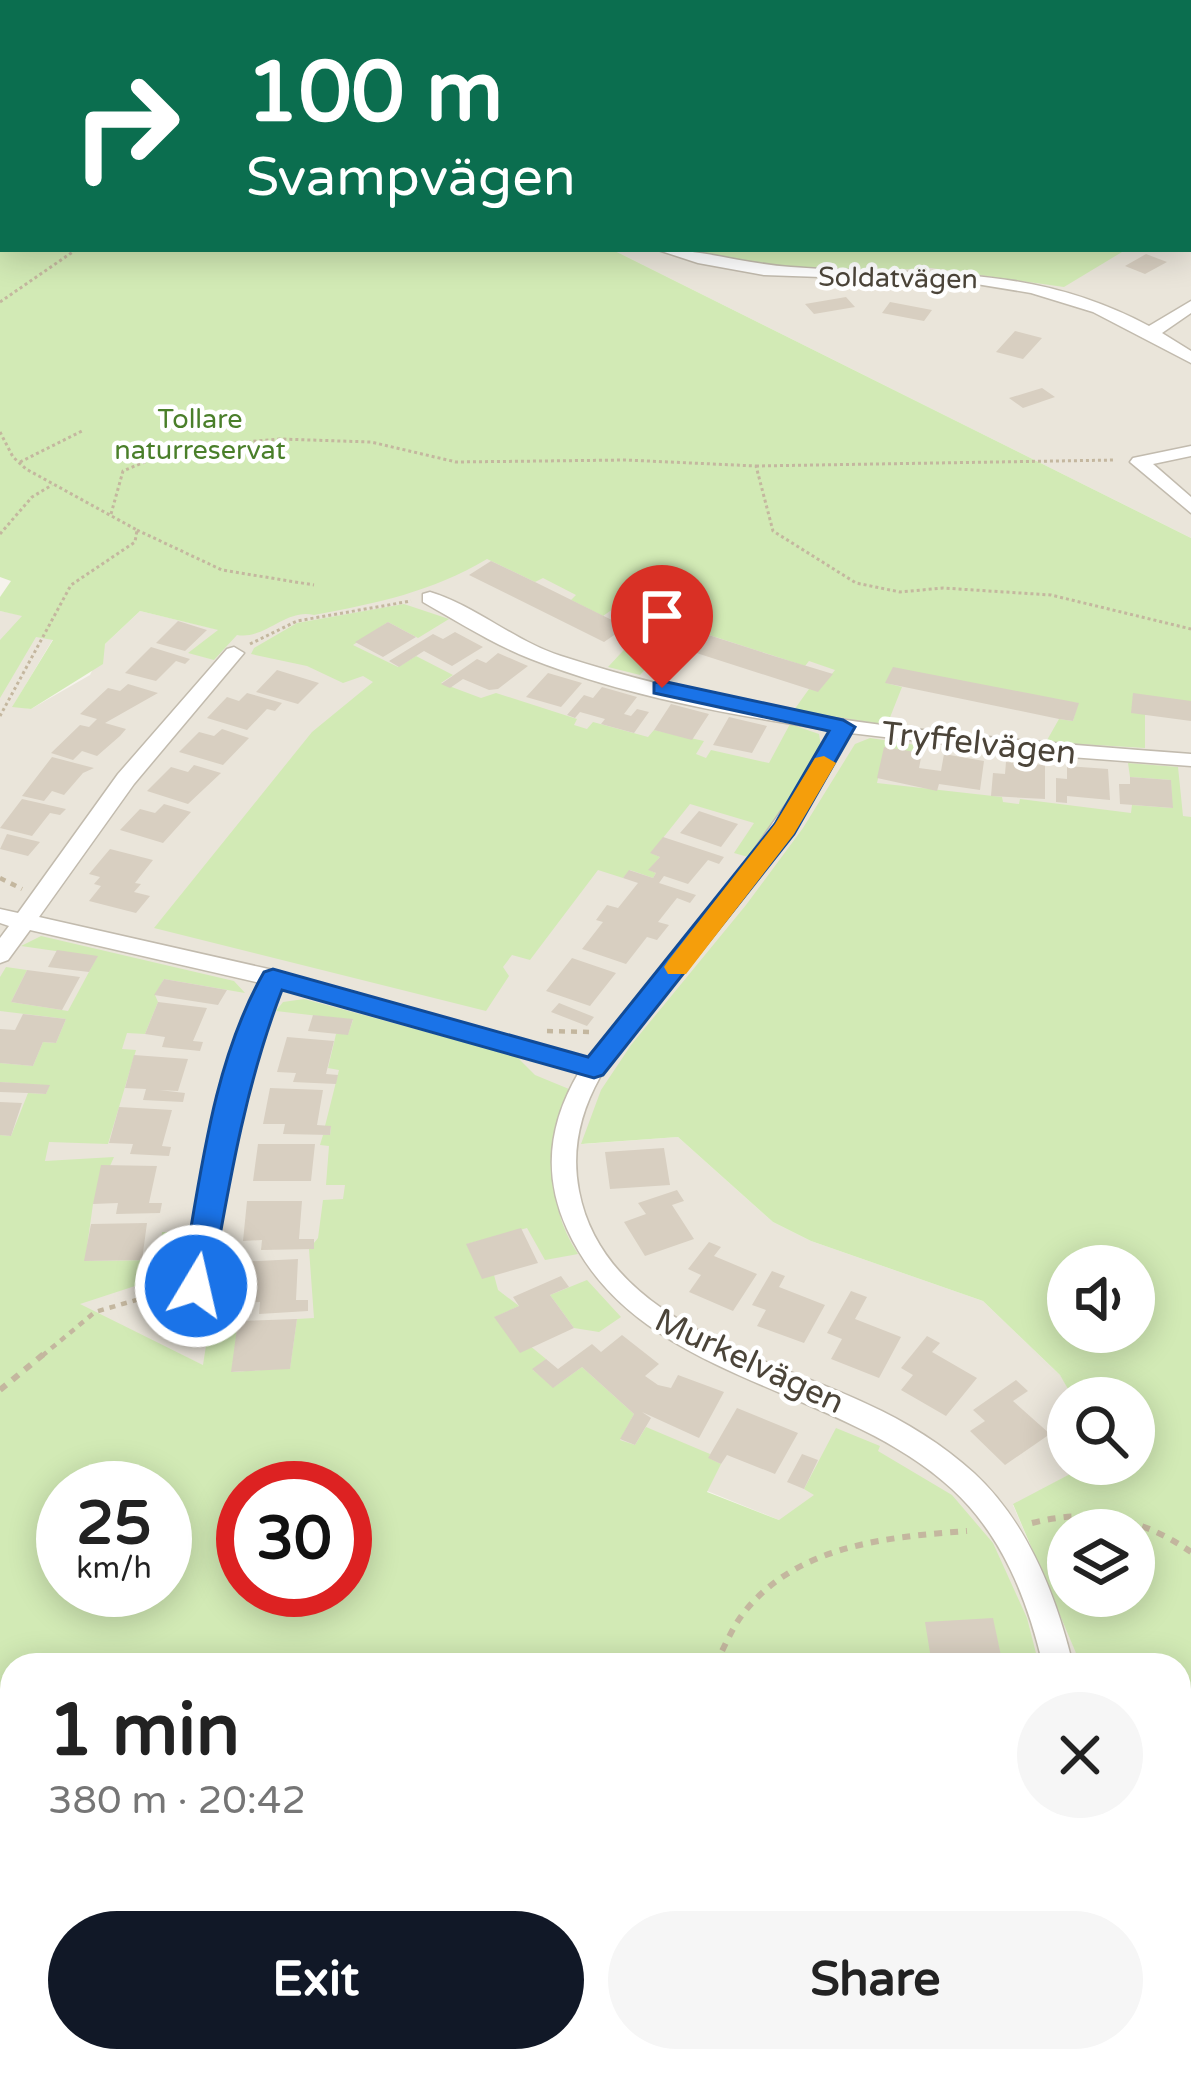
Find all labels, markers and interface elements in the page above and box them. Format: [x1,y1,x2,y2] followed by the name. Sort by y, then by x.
[246,43,503,144] text: 100 m
[48,48,204,204] icon: right
[246,145,576,210] text: Svampvägen
[818,261,978,296] street label: Soldatvägen
[114,403,286,467] park label: Tollare naturreservat
[611,565,713,688] pin
[629,583,695,649] icon: arrive
[880,714,1078,773] street label: Tryffelvägen
[133,1223,259,1349] position arrow
[1047,1245,1155,1617] map controls
[1047,1245,1155,1353] button: sound
[649,1301,850,1422] street label: Murkelvägen
[1047,1377,1155,1485] button: search
[216,1461,372,1617] speed limit sign: 30
[76,1488,152,1560] text: 25
[1047,1509,1155,1617] button: layers
[76,1550,152,1587] text: km/h
[48,1688,240,1775] text: 1 min
[1017,1692,1143,1818] button: close
[48,1777,306,1824] text: 380 m · 20:42
[48,1911,584,2049] button: Exit
[608,1911,1143,2049] button: Share

